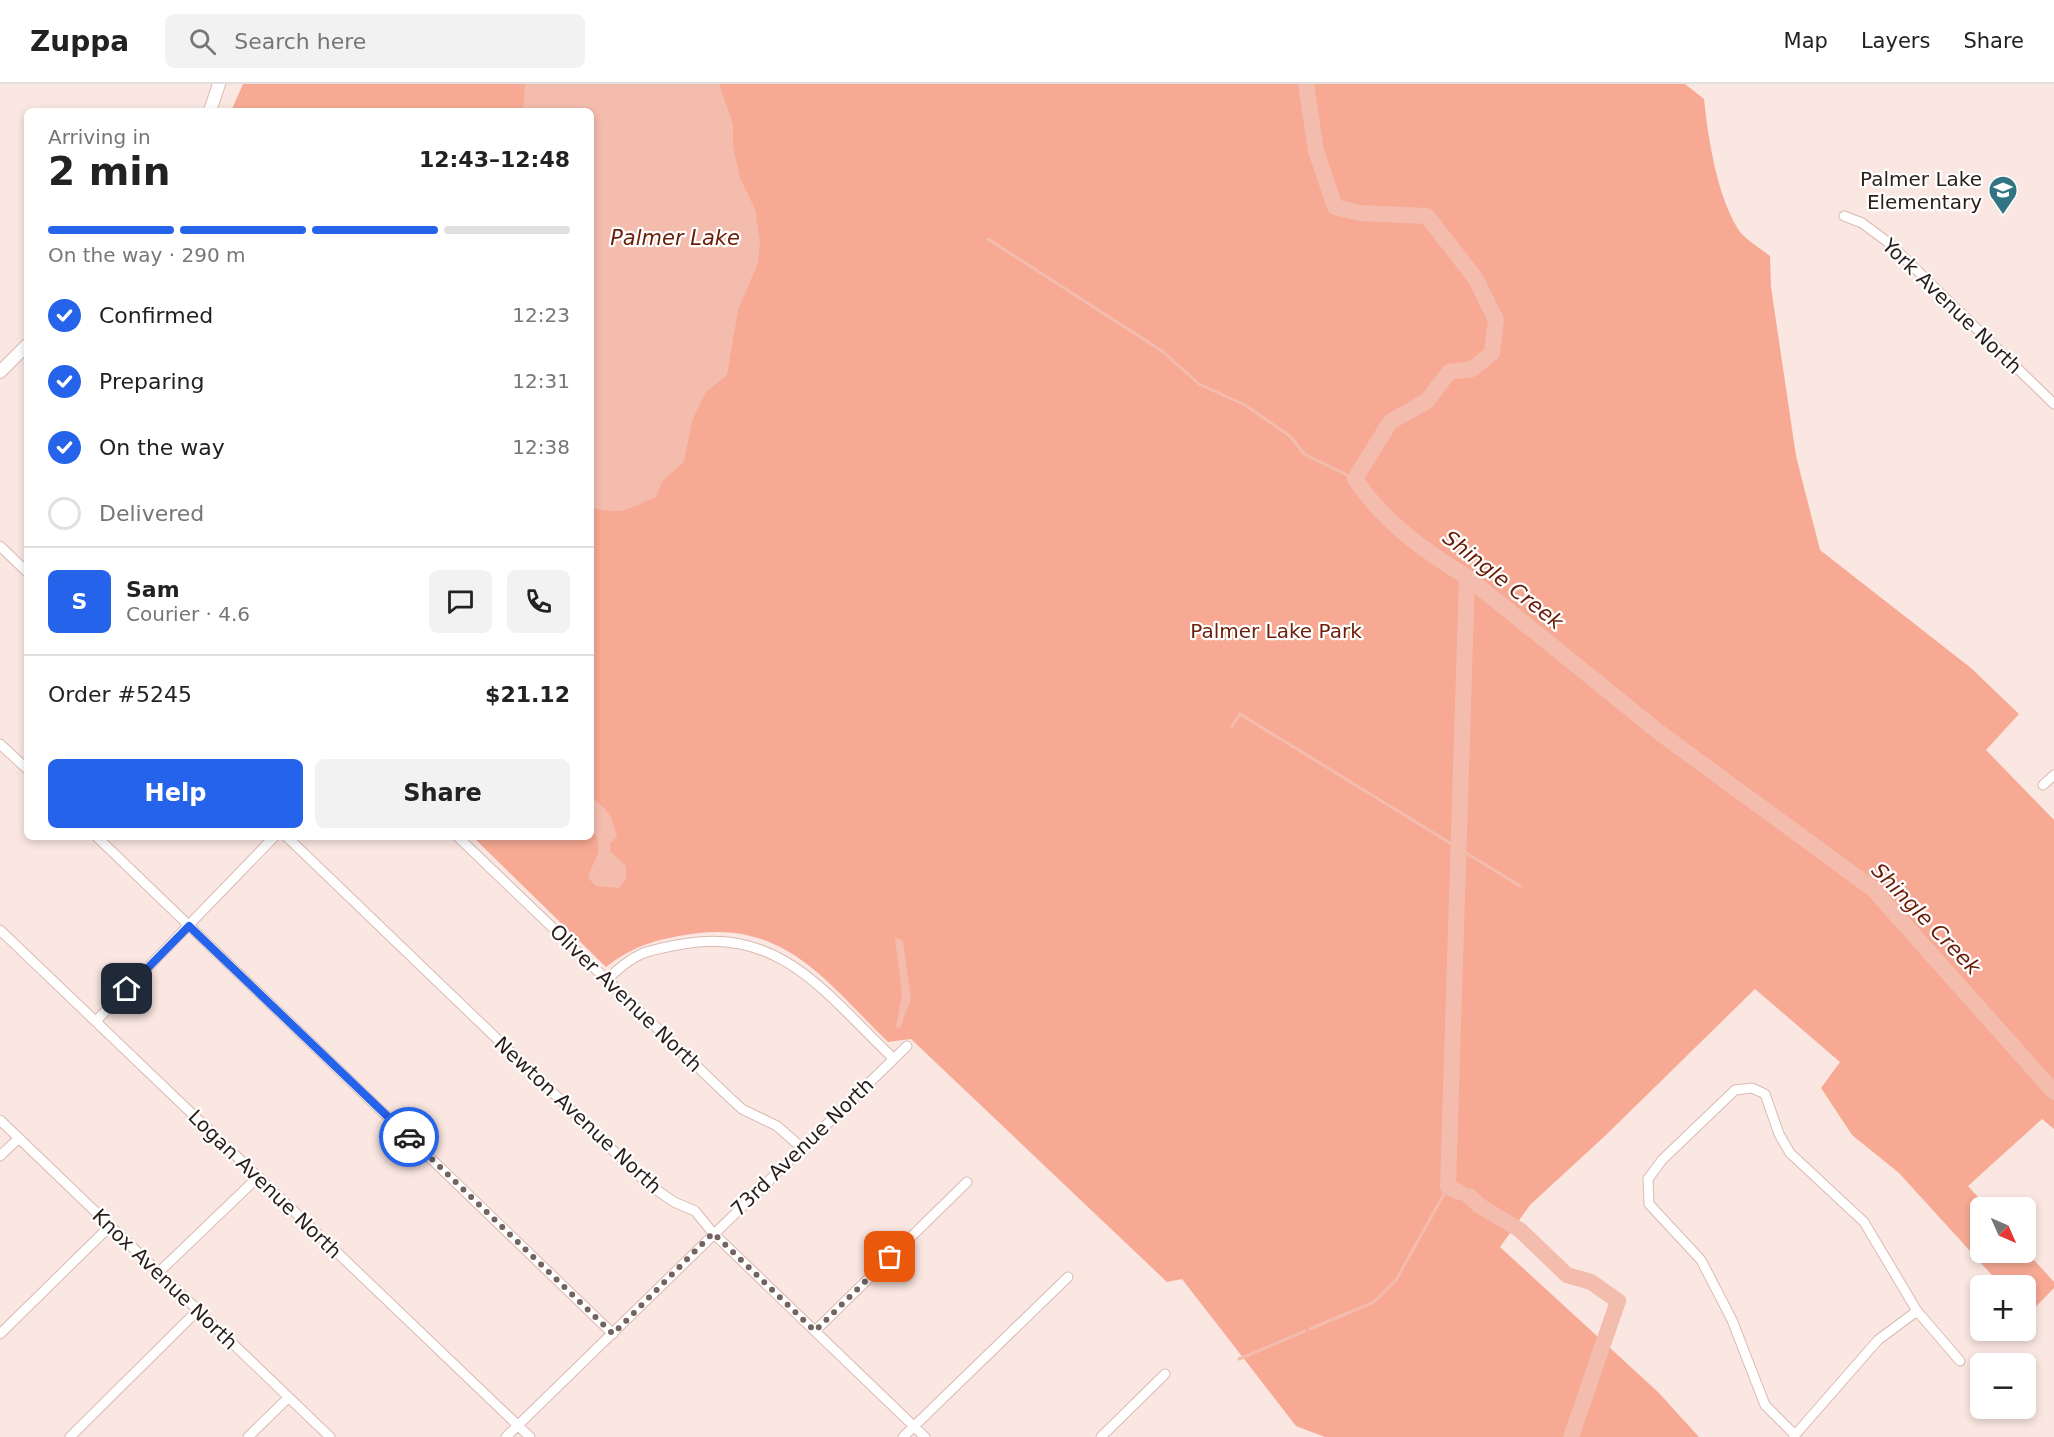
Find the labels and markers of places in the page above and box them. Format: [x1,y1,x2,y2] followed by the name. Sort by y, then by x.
[1860,167,1982,214] place label: Palmer Lake Elementary
[1987,174,2019,216] school or university icon: Palmer Lake Elementary
[101,963,152,1014] pin
[864,1231,915,1282] pin

